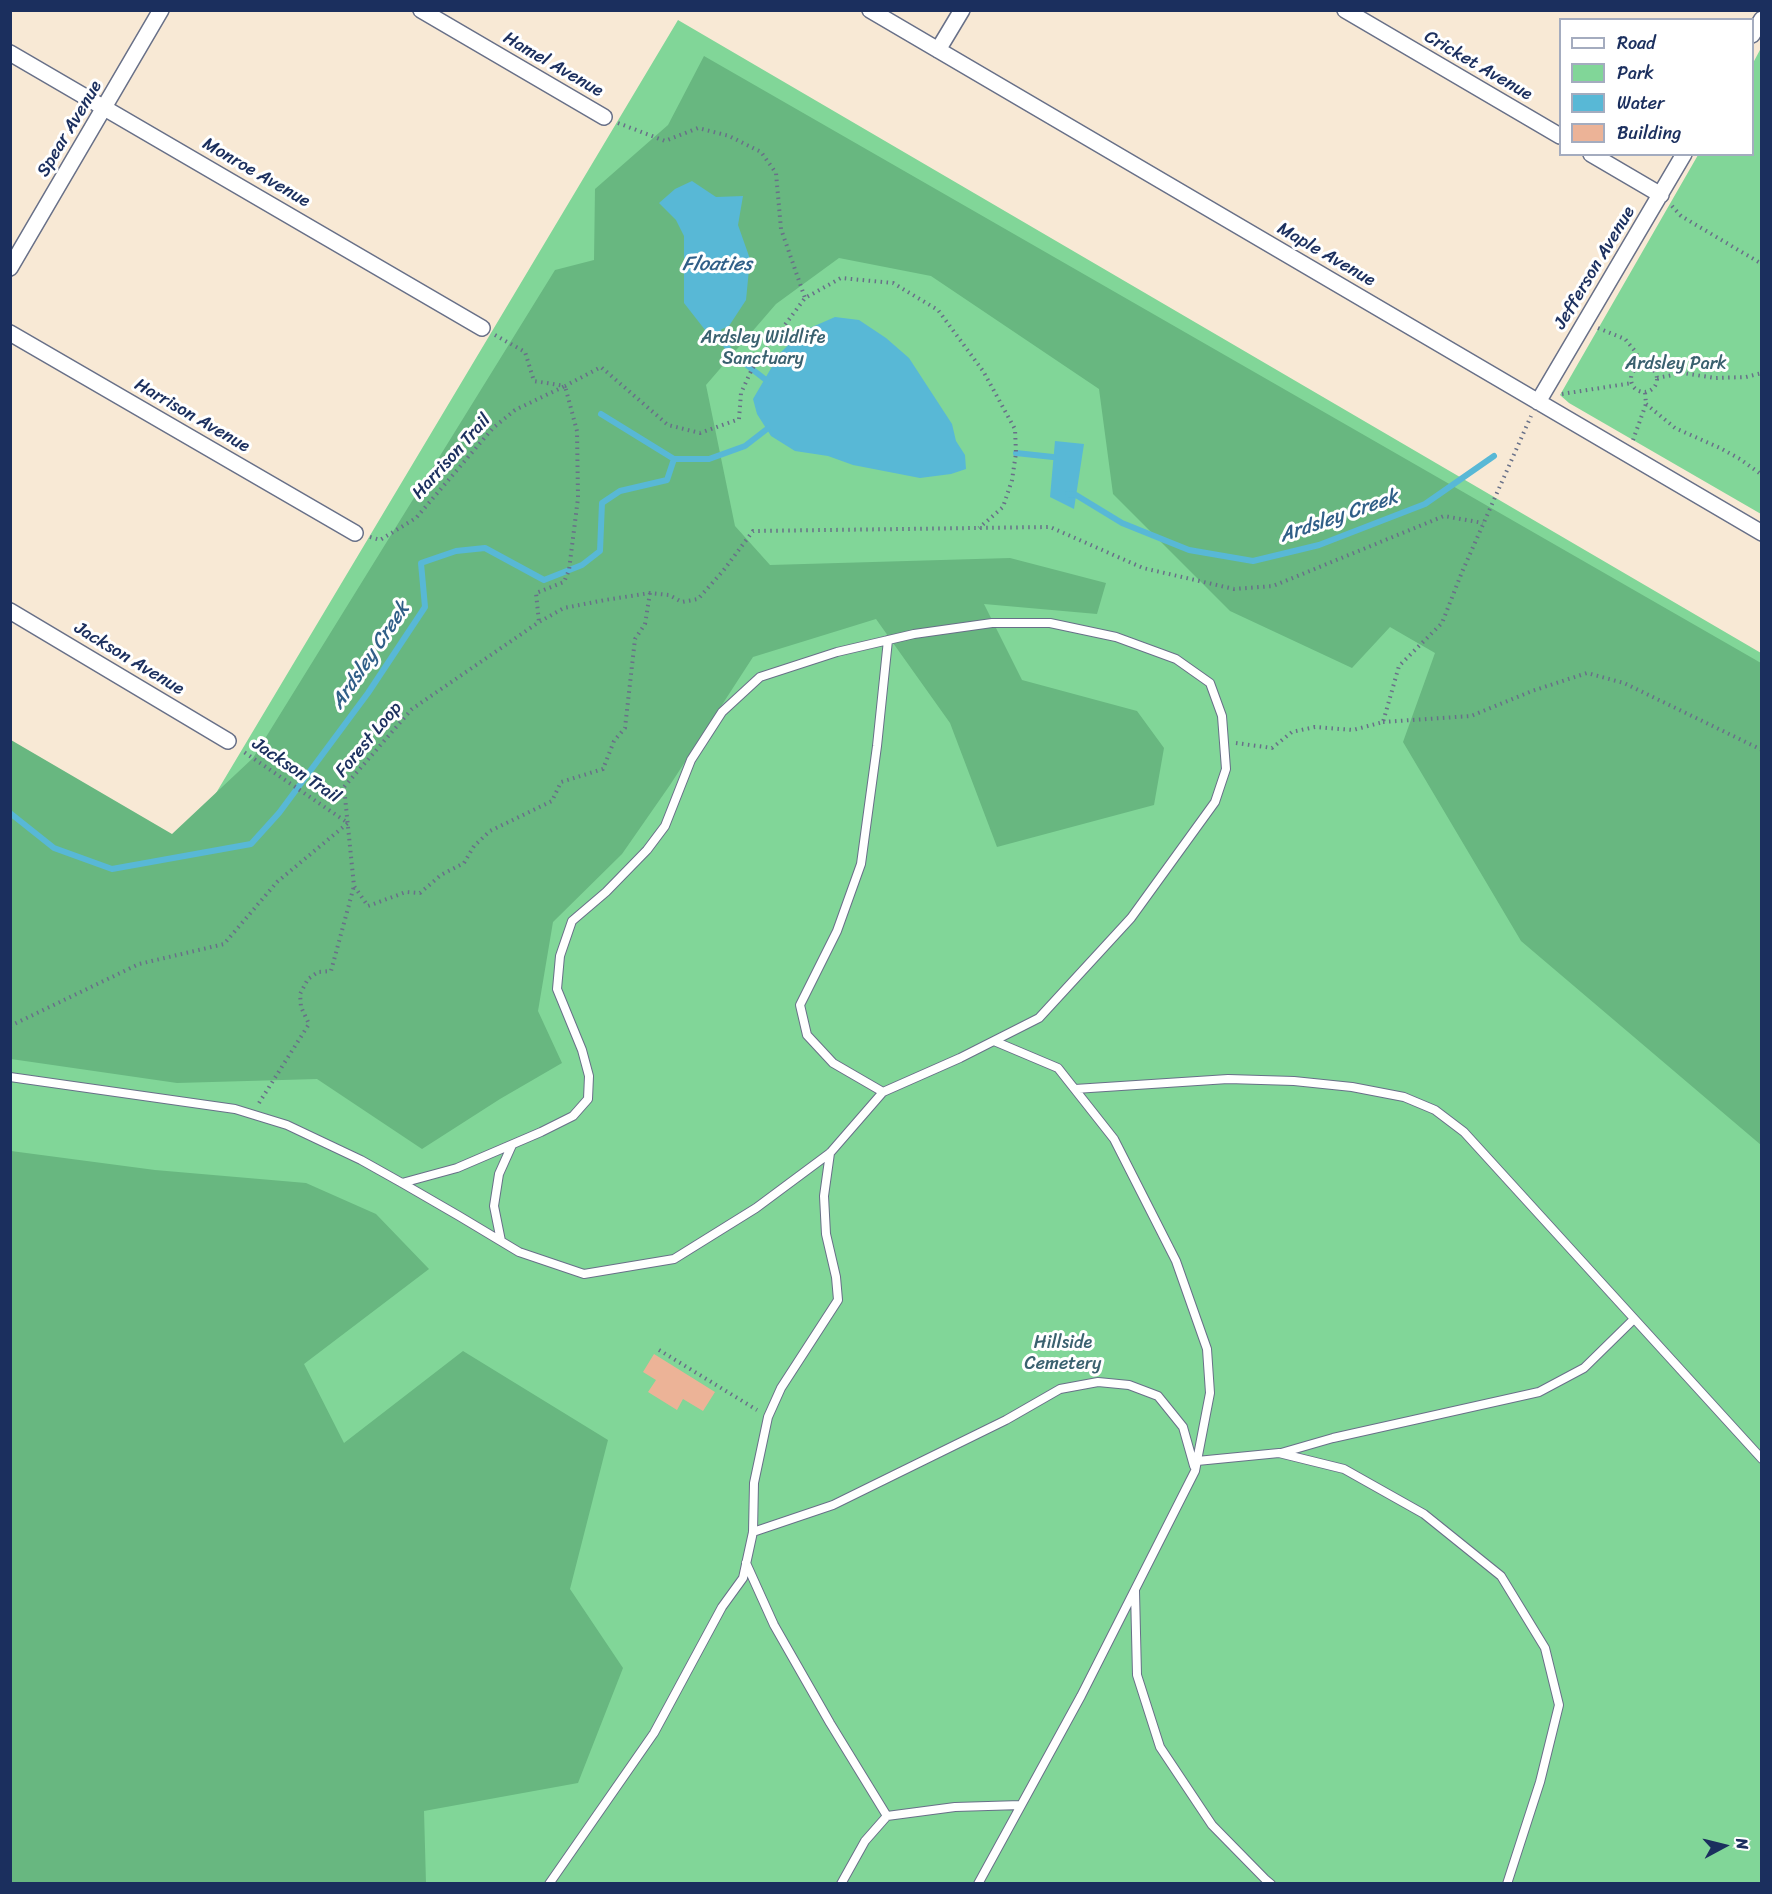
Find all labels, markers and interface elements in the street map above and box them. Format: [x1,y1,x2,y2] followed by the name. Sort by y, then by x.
[1559,18,1754,156] legend
[1420,26,1536,106] street label: Cricket Avenue
[1617,27,1656,59] text: Road
[499,28,607,102] street label: Hamel Avenue
[1617,57,1654,89] text: Park
[33,77,107,181] street label: Spear Avenue
[1617,87,1664,119] text: Water
[1617,117,1681,149] text: Building
[198,133,314,213] street label: Monroe Avenue
[1550,203,1640,333] street label: Jefferson Avenue
[1273,218,1379,292] street label: Maple Avenue
[682,253,752,277] water label: Floaties
[701,327,825,370] park label: Ardsley Wildlife Sanctuary
[1625,353,1727,375] park label: Ardsley Park
[130,374,254,458] street label: Harrison Avenue
[408,410,496,504] street label: Harrison Trail
[1277,486,1401,548] water label: Ardsley Creek
[327,598,415,714] water label: Ardsley Creek
[70,618,188,700] street label: Jackson Avenue
[331,698,407,782] street label: Forest Loop
[248,734,344,808] street label: Jackson Trail
[1025,1332,1101,1374] park label: Hillside Cemetery
[1694,1816,1754,1876] north arrow
[1727,1836,1757,1851] text: N

